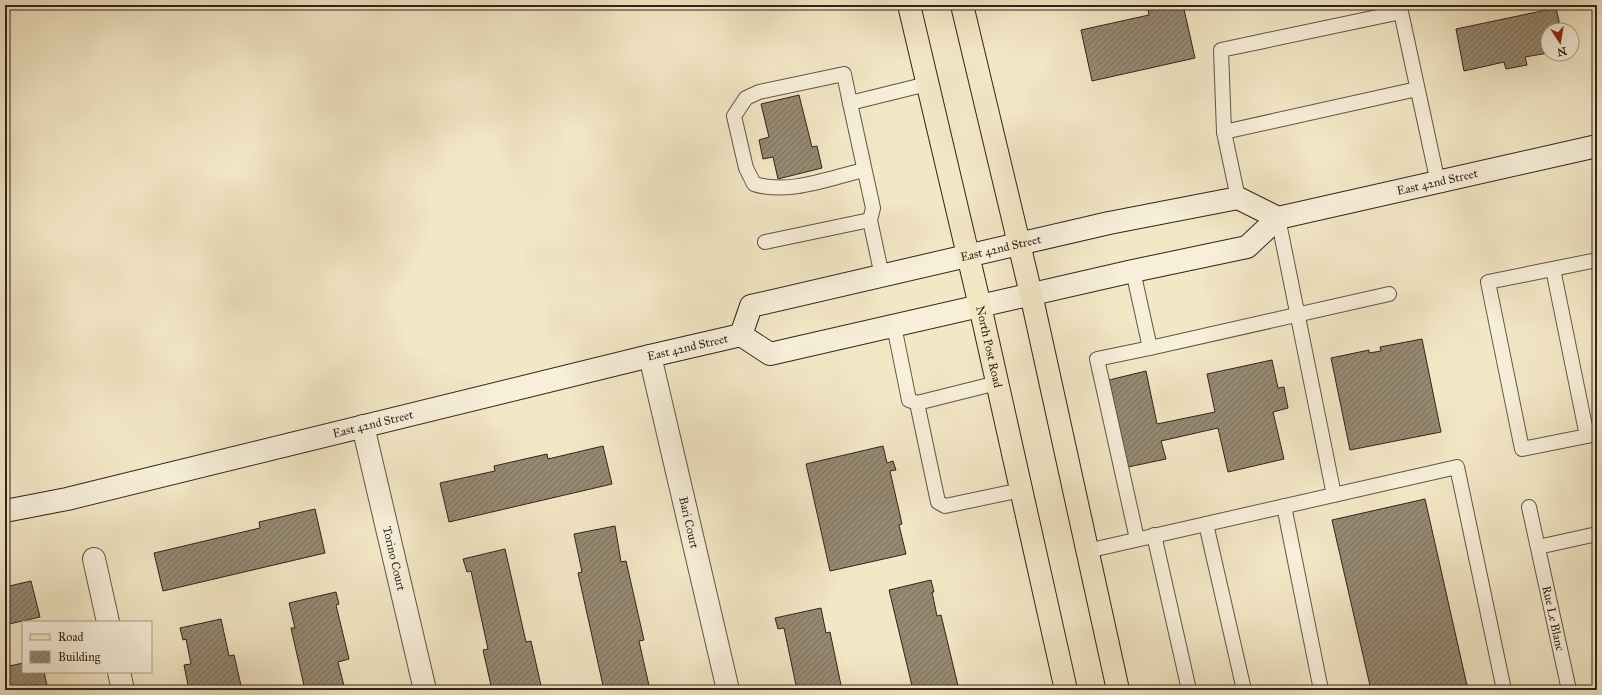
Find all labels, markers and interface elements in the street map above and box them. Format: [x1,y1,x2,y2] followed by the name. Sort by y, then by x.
[1540,22,1580,62] north arrow
[1555,44,1568,59] text: N
[1395,166,1480,198] street label: East 42nd Street
[959,232,1043,264] street label: East 42nd Street
[973,304,1005,389] street label: North Post Road
[646,331,730,363] street label: East 42nd Street
[331,407,415,441] street label: East 42nd Street
[676,495,702,551] street label: Bari Court
[380,525,409,593] street label: Torino Court
[1539,584,1567,652] street label: Rue Le Blanc
[22,621,152,673] legend
[58,630,84,644] text: Road
[58,650,101,665] text: Building

